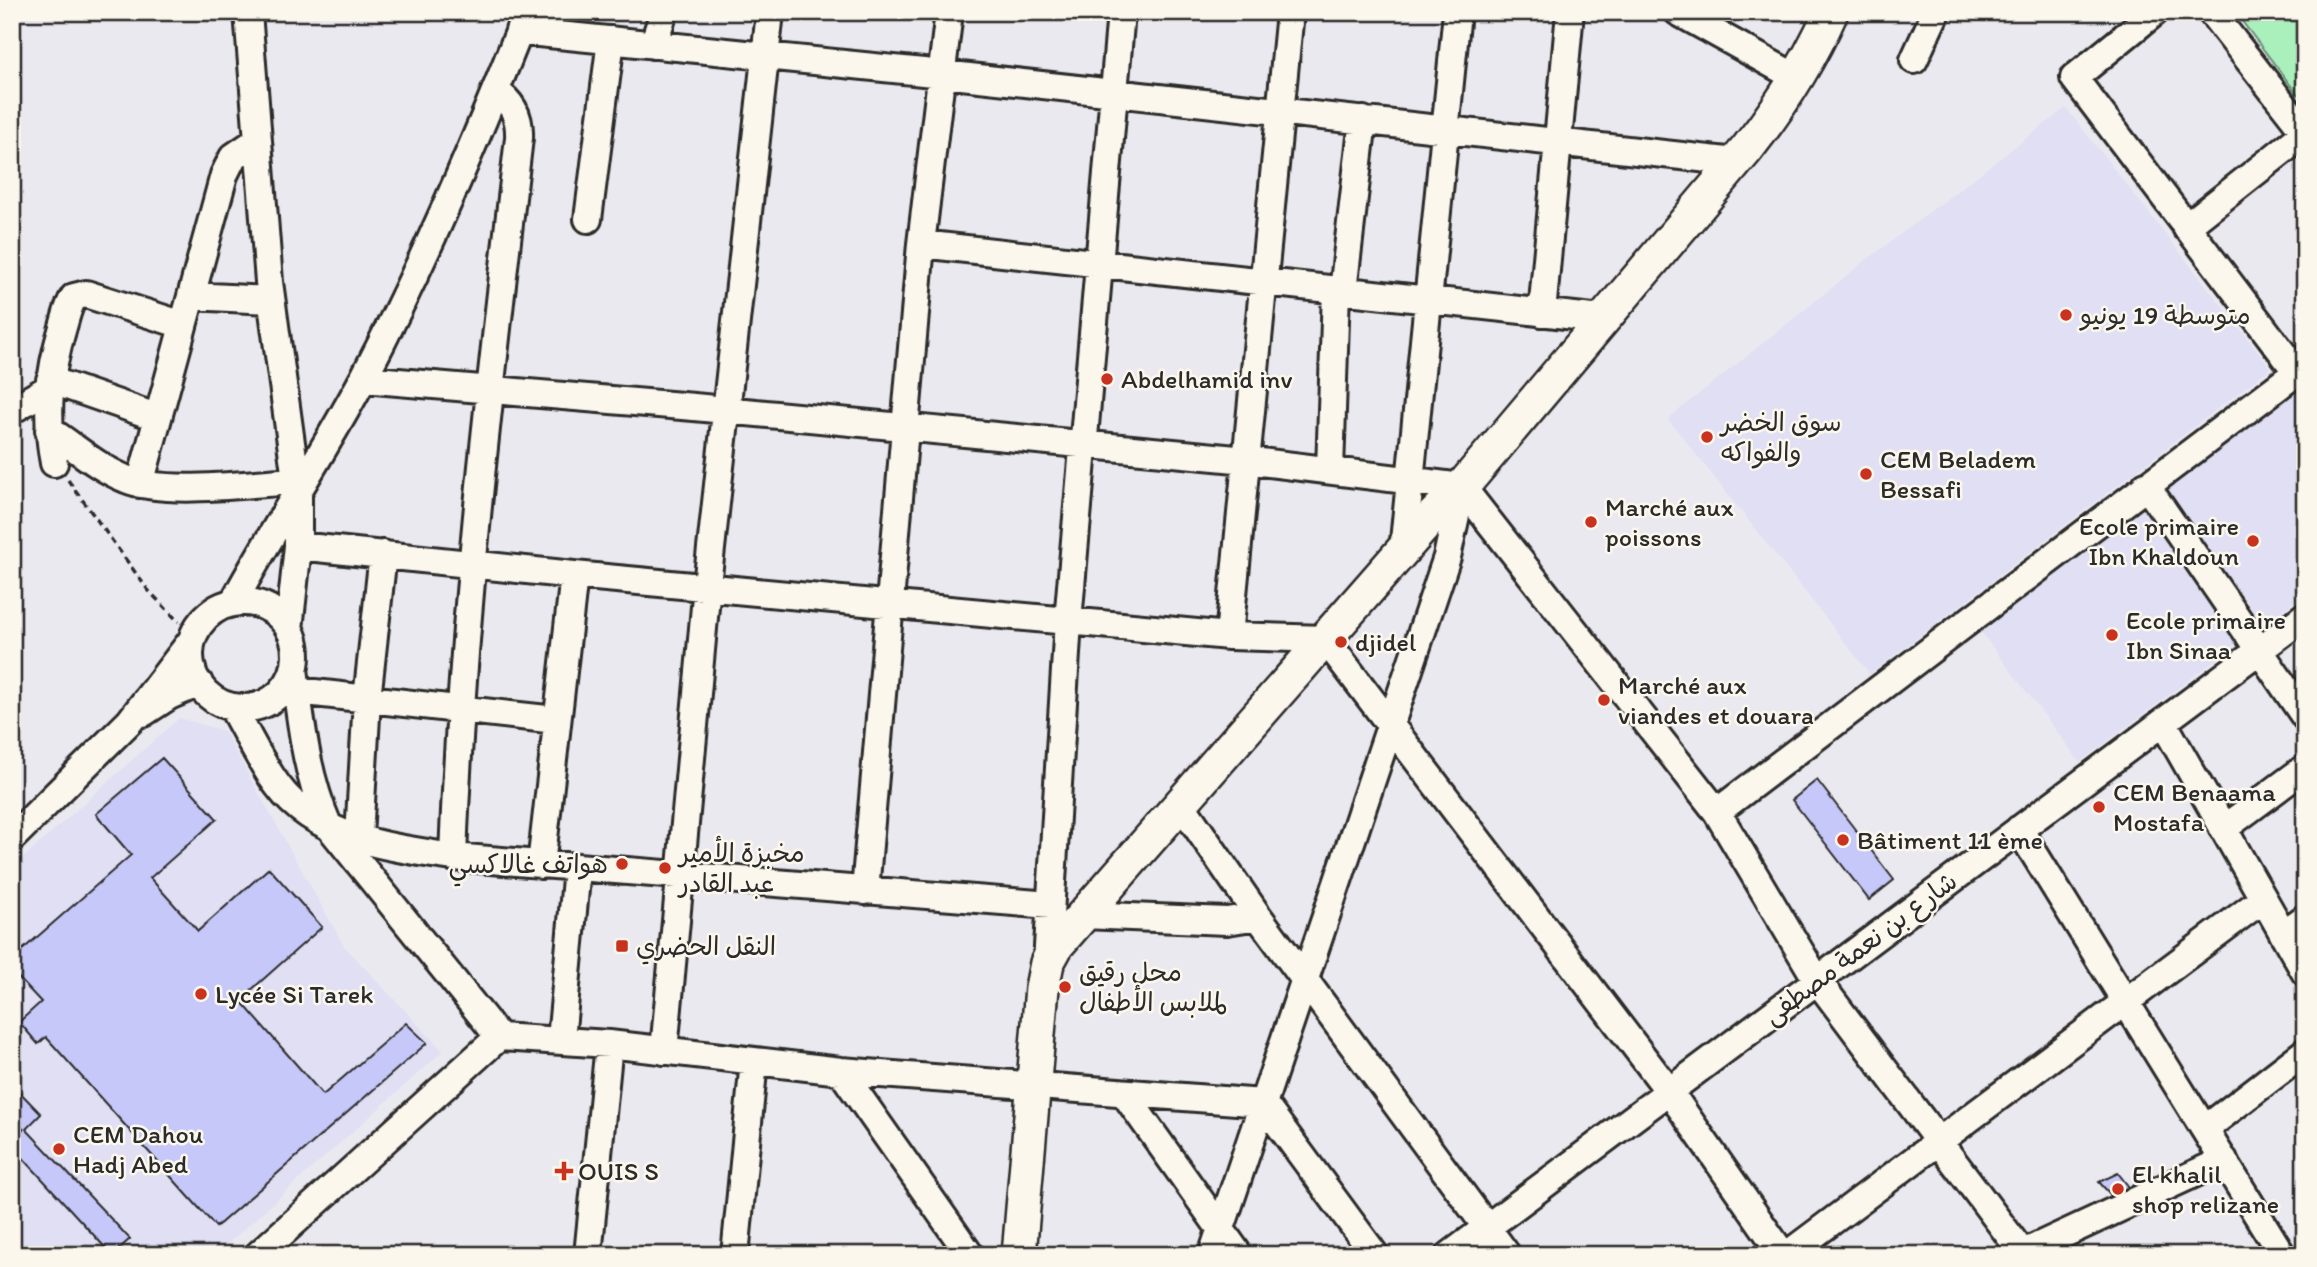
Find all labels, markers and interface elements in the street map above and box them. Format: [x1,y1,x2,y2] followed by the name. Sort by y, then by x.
[2079,299,2251,331] place label: متوسطة 19 يونيو
[2058,307,2074,323] marker: متوسطة 19 يونيو
[1121,363,1293,395] place label: Abdelhamid inv
[1099,371,1115,387] marker: Abdelhamid inv
[1719,406,1842,469] place label: سوق الخضر والفواكه
[1699,429,1715,445] marker: سوق الخضر والفواكه
[1880,443,2036,505] place label: CEM Beladem Bessafi
[1858,466,1874,482] marker: CEM Beladem Bessafi
[1605,491,1733,553] place label: Marché aux poissons
[2079,510,2239,572] place label: Ecole primaire Ibn Khaldoun
[1583,514,1599,530] marker: Marché aux poissons
[2245,533,2261,549] marker: Ecole primaire Ibn Khaldoun
[2126,604,2286,666] place label: Ecole primaire Ibn Sinaa
[1355,626,1416,658] place label: djidel
[2104,627,2120,643] marker: Ecole primaire Ibn Sinaa
[1333,634,1349,650] marker: djidel
[1618,669,1814,731] place label: Marché aux viandes et douara
[1596,692,1612,708] marker: Marché aux viandes et douara
[2113,776,2276,838] place label: CEM Benaama Mostafa
[2091,799,2107,815] marker: CEM Benaama Mostafa
[1857,824,2043,856] place label: Bâtiment 11 ème
[1835,832,1851,848] marker: Bâtiment 11 ème
[677,835,805,899] place label: مخبزة الأمير عبد القادر
[448,848,608,887] place label: هواتف غالاكسي
[614,856,630,872] marker: هواتف غالاكسي
[657,860,673,876] marker: مخبزة الأمير عبد القادر
[1757,865,1964,1033] street label: شارع بن نعمة مصطفى
[636,930,776,965] place label: النقل الحضري
[614,938,630,954] marker: النقل الحضري
[1079,956,1227,1018] place label: محل رقيق لملابس الأطفال
[215,978,374,1010] place label: Lycée Si Tarek
[1057,979,1073,995] marker: محل رقيق لملابس الأطفال
[193,986,209,1002] marker: Lycée Si Tarek
[73,1118,203,1180] place label: CEM Dahou Hadj Abed
[51,1141,67,1157] marker: CEM Dahou Hadj Abed
[578,1155,659,1187] place label: OUIS S
[2132,1158,2279,1220] place label: El khalil shop relizane
[556,1163,572,1179] marker: OUIS S
[2110,1181,2126,1197] marker: El khalil shop relizane

